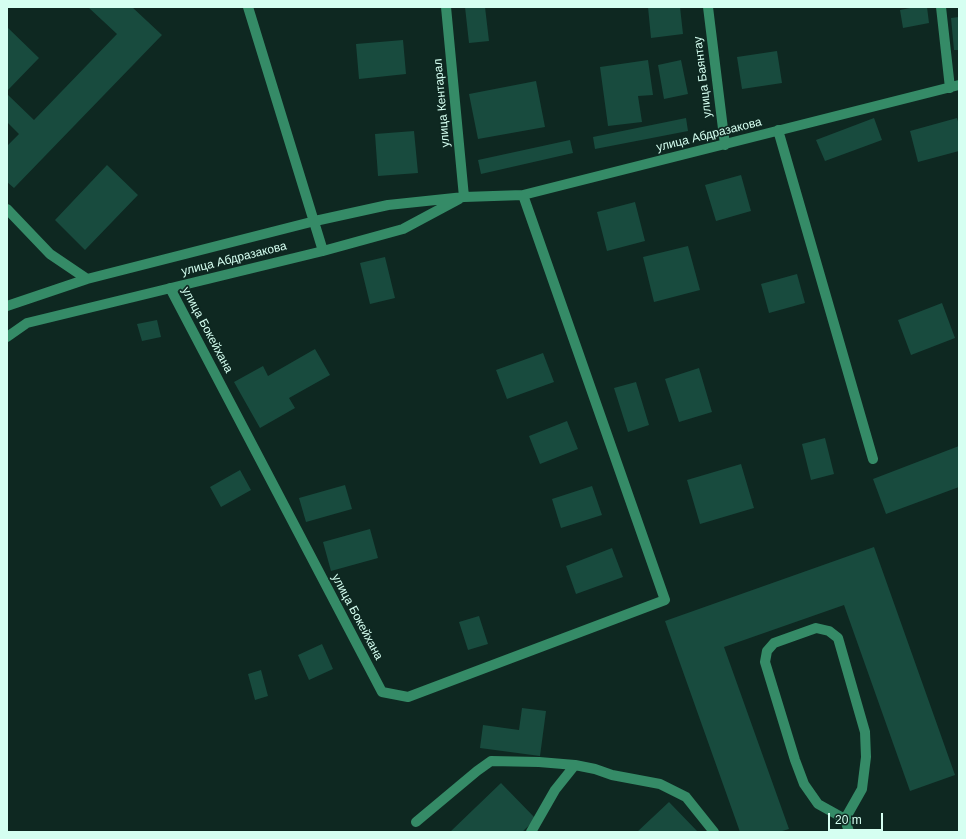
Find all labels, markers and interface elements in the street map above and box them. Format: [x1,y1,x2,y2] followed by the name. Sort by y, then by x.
[691,35,715,119] street label: улица Баянтау
[431,58,453,148] street label: улица Кентарал
[655,115,763,155] street label: улица Абдразакова
[180,239,288,279] street label: улица Абдразакова
[178,284,236,376] street label: улица Бокейхана
[328,571,386,663] street label: улица Бокейхана
[830,805,885,831] scale bar
[835,813,862,827] text: 20 m

